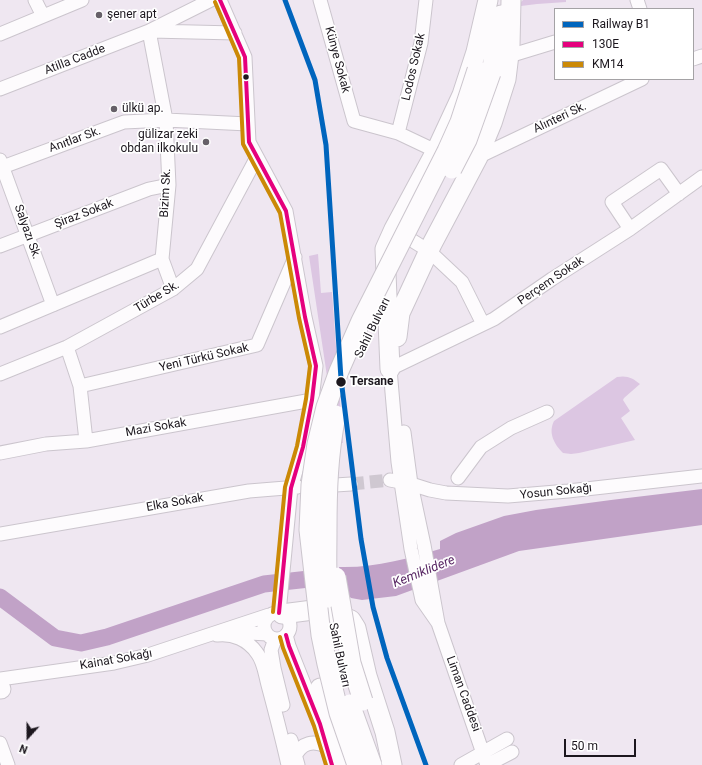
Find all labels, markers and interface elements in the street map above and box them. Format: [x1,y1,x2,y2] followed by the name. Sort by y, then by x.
[107,8,157,22] place label: şener apt
[554,8,694,80] legend
[94,10,104,20] marker: şener apt
[592,17,650,31] text: Railway B1
[321,25,353,95] street label: Künye Sokak
[399,32,429,102] street label: Lodos Sokak
[592,37,619,51] text: 130E
[42,42,108,78] street label: Atilla Cadde
[592,57,624,71] text: KM14
[241,72,251,82] unlabelled marker
[531,99,589,137] street label: Alınteri Sk.
[122,102,164,116] place label: ülkü ap.
[109,104,119,114] marker: ülkü ap.
[47,124,103,156] street label: Anıtlar Sk.
[121,128,198,156] place label: gülizar zeki obdan ilkokulu
[201,137,211,147] marker: gülizar zeki obdan ilkokulu
[158,168,174,218] street label: Bizim Sk.
[52,196,116,232] street label: Şiraz Sokak
[10,203,44,261] street label: Salyazı Sk.
[515,254,587,308] street label: Perçem Sokak
[132,278,182,316] street label: Türbe Sk.
[352,295,394,361] street label: Sahil Bulvarı
[158,341,250,375] street label: Yeni Türkü Sokak
[334,375,348,389] marker: Tersane
[350,375,394,389] place label: Tersane
[124,416,188,440] street label: Mazi Sokak
[519,481,593,503] street label: Yosun Sokağı
[145,491,205,515] street label: Elka Sokak
[391,552,457,592] water label: Kemiklidere
[325,622,353,688] street label: Sahil Bulvarı
[79,647,153,673] street label: Kainat Sokağı
[443,654,483,734] street label: Liman Caddesi
[8,717,48,757] north arrow
[566,731,638,757] scale bar
[571,739,598,753] text: 50 m
[18,741,29,756] text: N

